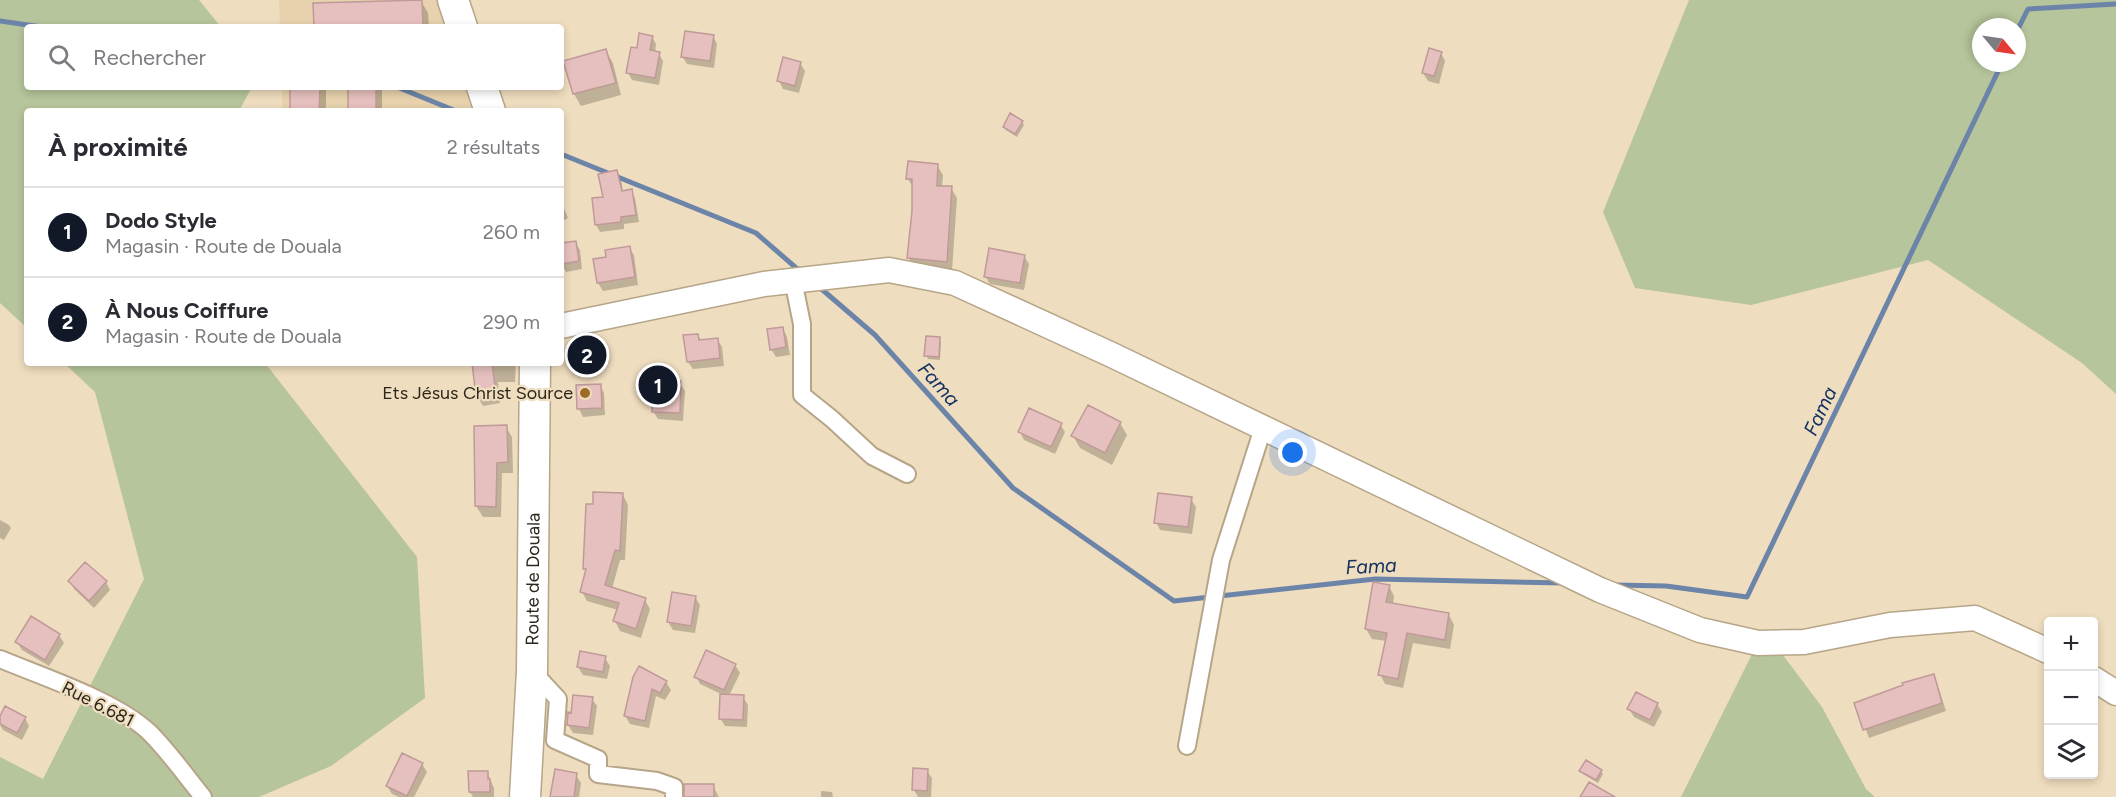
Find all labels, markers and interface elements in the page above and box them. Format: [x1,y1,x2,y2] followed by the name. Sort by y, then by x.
[1972,18,2026,72] north arrow
[24,24,564,90] search box
[45,41,78,74] icon: search
[93,44,206,71] text: Rechercher
[48,131,188,163] text: À proximité
[447,135,540,159] text: 2 résultats
[105,207,217,234] text: Dodo Style
[63,220,72,244] text: 1
[483,220,540,244] text: 260 m
[105,234,342,258] text: Magasin · Route de Douala
[105,297,269,324] text: À Nous Coiffure
[62,310,73,334] text: 2
[483,310,540,334] text: 290 m
[105,324,342,348] text: Magasin · Route de Douala
[568,332,606,378] pin: 2
[913,357,965,411] water label: Fama
[638,362,678,408] pin: 1
[382,382,573,404] place label: Ets Jésus Christ Source
[1798,382,1842,439] water label: Fama
[578,386,592,400] marker: Ets Jésus Christ Source
[1278,438,1307,467] your location
[521,513,545,646] street label: Route de Douala
[1345,553,1397,579] water label: Fama
[2044,617,2098,779] map controls
[2044,617,2098,671] button: +
[2044,671,2098,725] button: −
[58,676,138,732] street label: Rue 6.681
[2044,725,2098,779] button: layers

